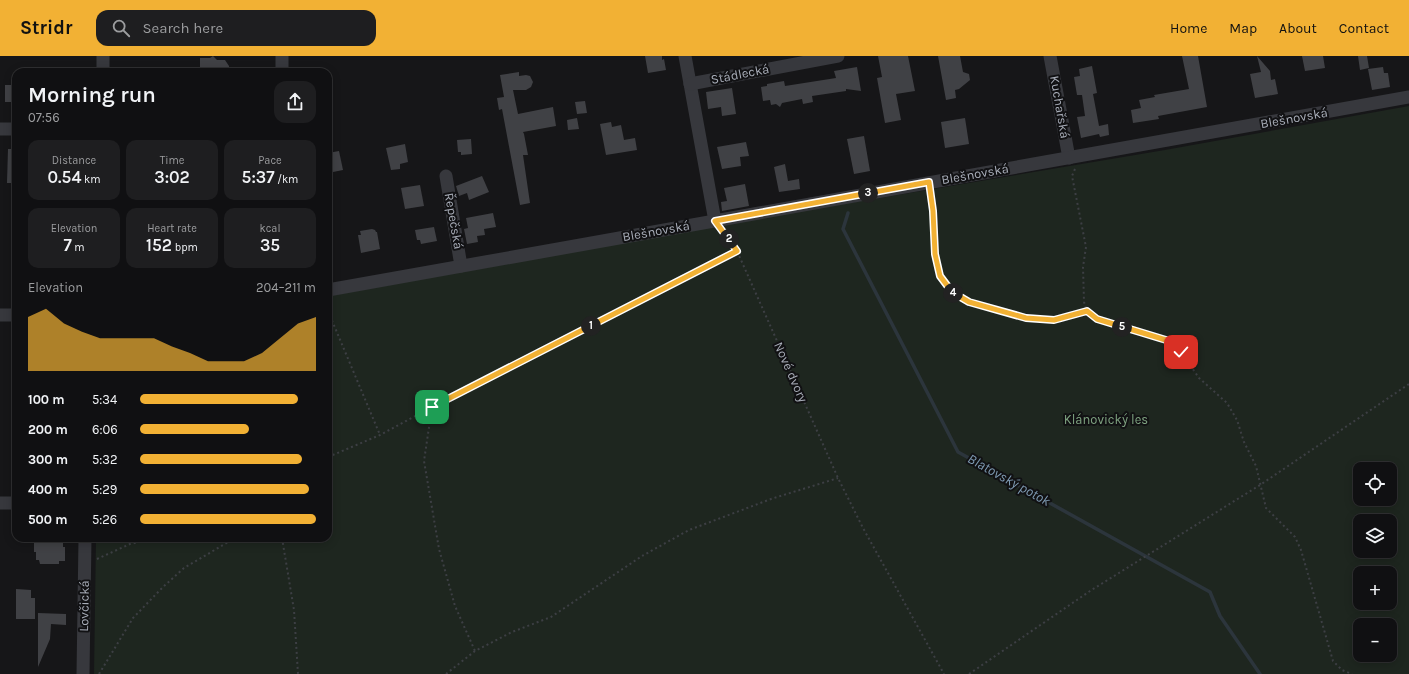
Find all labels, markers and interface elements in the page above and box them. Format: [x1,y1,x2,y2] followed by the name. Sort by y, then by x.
[96,10,376,46] search box
[20,17,72,39] text: Stridr
[110,17,132,39] icon: search
[142,19,223,37] text: Search here
[1170,20,1207,37] text: Home
[1229,20,1257,37] text: Map
[1279,20,1317,37] text: About
[1339,20,1389,37] text: Contact
[710,61,770,87] street label: Stádlecká
[1047,74,1073,140] street label: Kuchařská
[274,81,316,123] button: share
[28,82,156,108] text: Morning run
[1259,105,1329,131] street label: Blešnovská
[28,110,60,125] text: 07:56
[52,154,96,167] text: Distance
[160,154,184,167] text: Time
[258,154,282,167] text: Pace
[940,161,1010,187] street label: Blešnovská
[48,167,81,187] text: 0.54
[154,167,190,187] text: 3:02
[242,167,275,187] text: 5:37
[81,173,100,186] text: km
[275,173,298,186] text: /km
[858,183,878,203] pin: 3
[865,186,871,199] text: 3
[442,191,467,250] street label: Řepečská
[621,218,691,244] street label: Blešnovská
[51,222,97,235] text: Elevation
[147,222,197,235] text: Heart rate
[259,222,281,235] text: kcal
[719,229,739,249] pin: 2
[726,232,732,245] text: 2
[63,235,72,255] text: 7
[146,235,172,255] text: 152
[260,235,280,255] text: 35
[72,241,85,254] text: m
[172,241,198,254] text: bpm
[28,280,83,295] text: Elevation
[256,280,316,295] text: 204–211 m
[943,283,963,303] pin: 4
[950,286,956,299] text: 4
[581,316,601,336] pin: 1
[1112,317,1132,337] pin: 5
[589,319,593,332] text: 1
[1119,320,1125,333] text: 5
[1164,335,1198,369] pin
[771,340,811,404] street label: Nové dvory
[1170,341,1192,363] icon: check
[415,390,449,424] pin
[28,392,65,407] text: 100 m
[92,392,117,407] text: 5:34
[421,396,443,418] icon: arrive
[1064,412,1148,427] park label: Klánovický les
[28,422,68,437] text: 200 m
[92,422,118,437] text: 6:06
[965,450,1054,510] water label: Blatovský potok
[28,452,68,467] text: 300 m
[92,452,118,467] text: 5:32
[1353,462,1397,662] map controls
[1353,462,1397,506] button: locate
[28,482,68,497] text: 400 m
[92,482,117,497] text: 5:29
[28,512,68,527] text: 500 m
[92,512,117,527] text: 5:26
[1353,514,1397,558] button: layers
[1353,566,1397,610] button: +
[76,580,92,632] street label: Lovčická
[1353,618,1397,662] button: −

